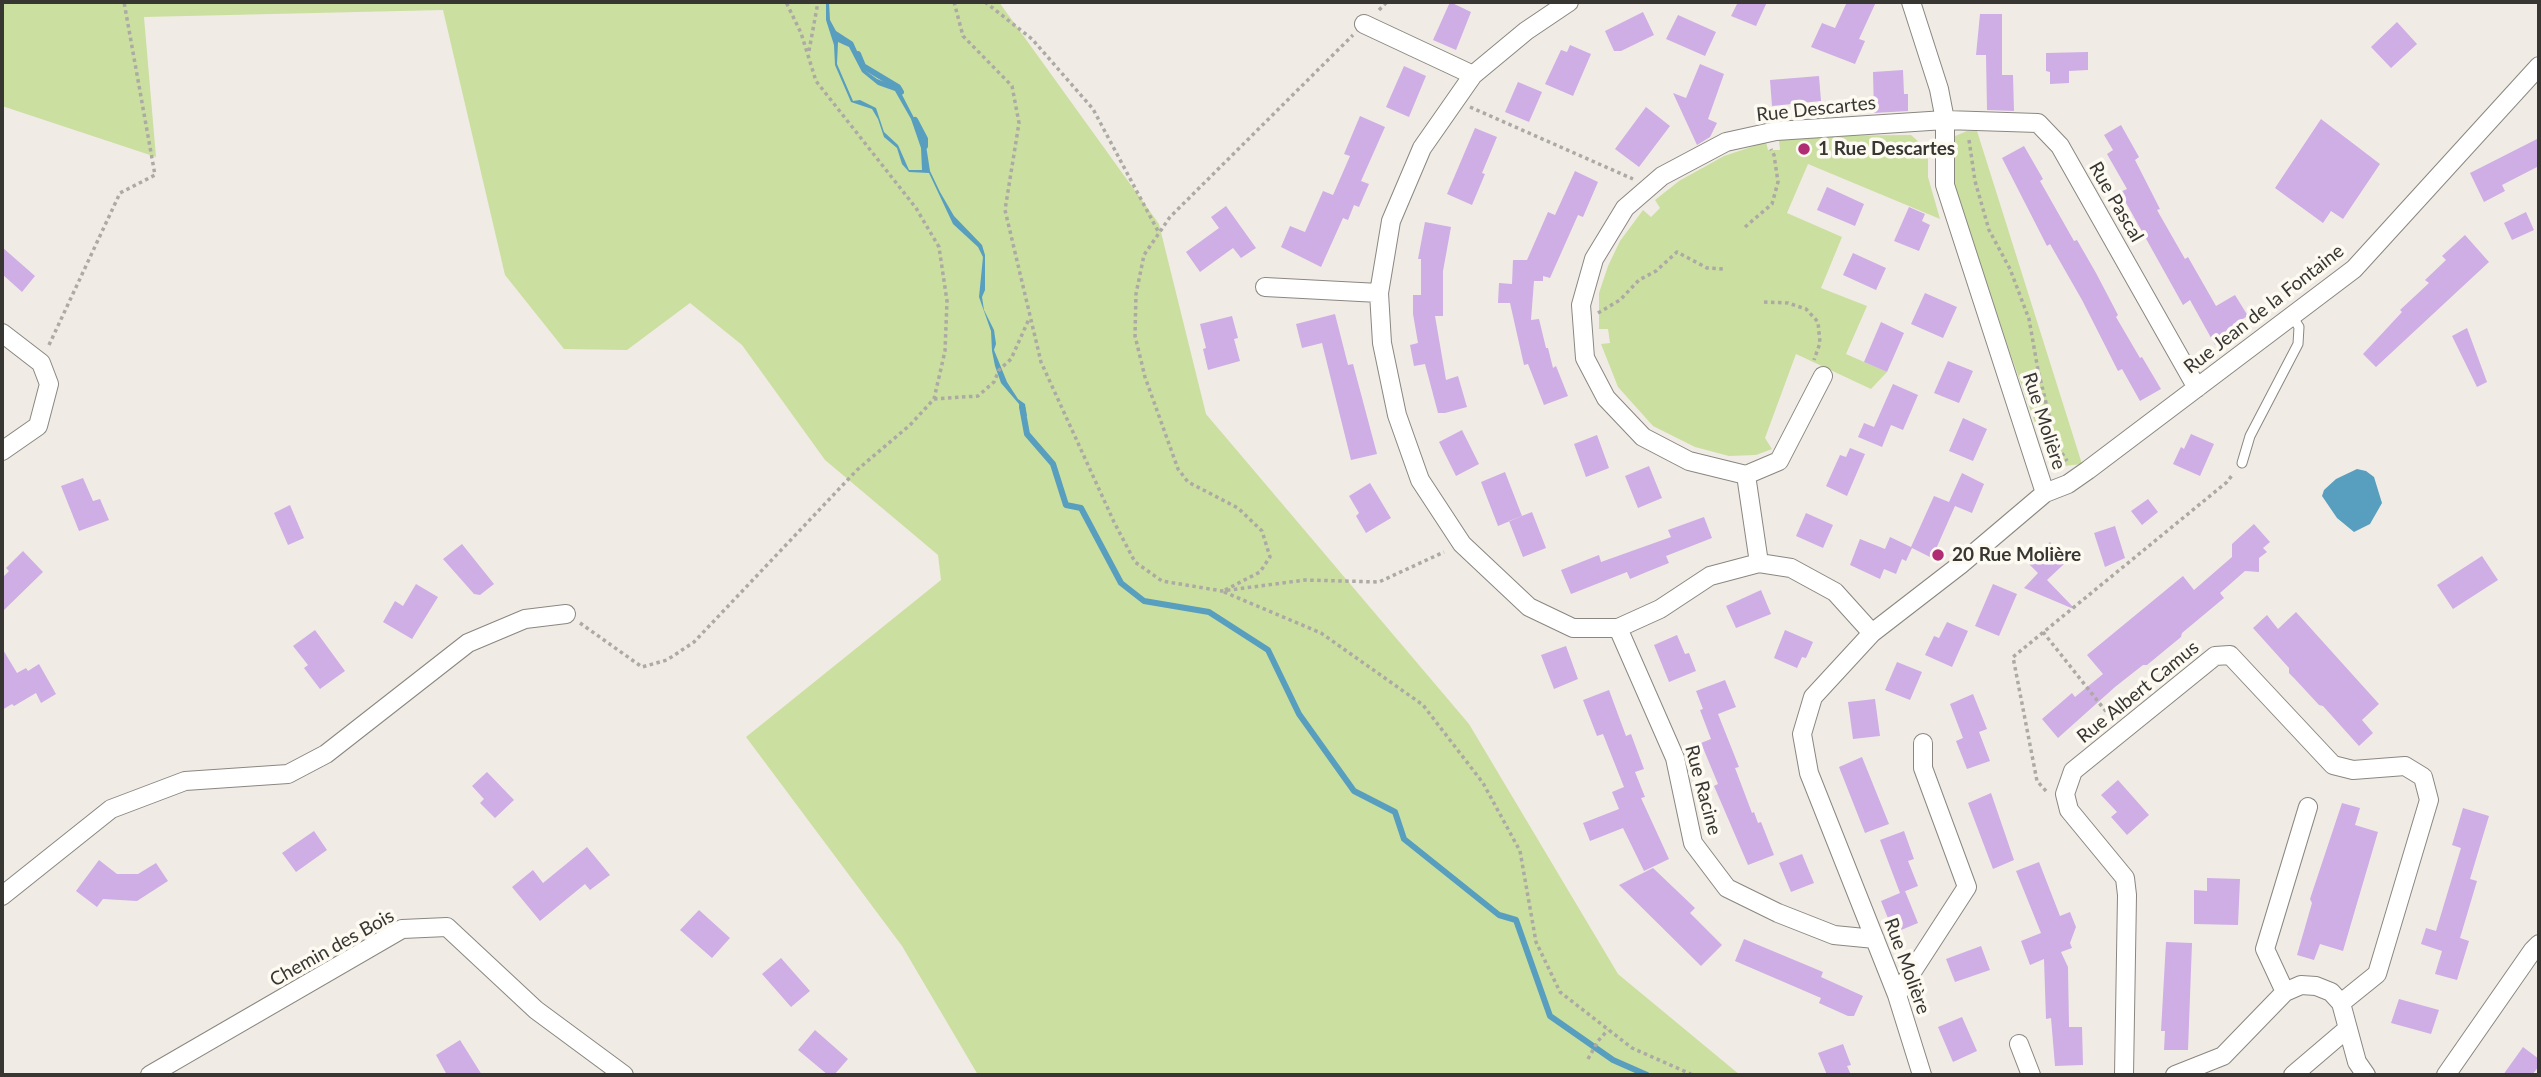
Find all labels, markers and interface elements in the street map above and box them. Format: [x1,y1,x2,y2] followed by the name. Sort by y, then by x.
[1755,91,1877,127] street label: Rue Descartes
[1818,138,1955,160] place label: 1 Rue Descartes
[1796,141,1812,157] marker: 1 Rue Descartes
[2084,158,2148,246] street label: Rue Pascal
[2180,240,2348,378] street label: Rue Jean de la Fontaine
[2018,370,2070,472] street label: Rue Molière
[1952,544,2081,566] place label: 20 Rue Molière
[1930,547,1946,563] marker: 20 Rue Molière
[2072,636,2204,748] street label: Rue Albert Camus
[1680,742,1726,838] street label: Rue Racine
[266,904,398,992] street label: Chemin des Bois
[1879,915,1935,1017] street label: Rue Molière

